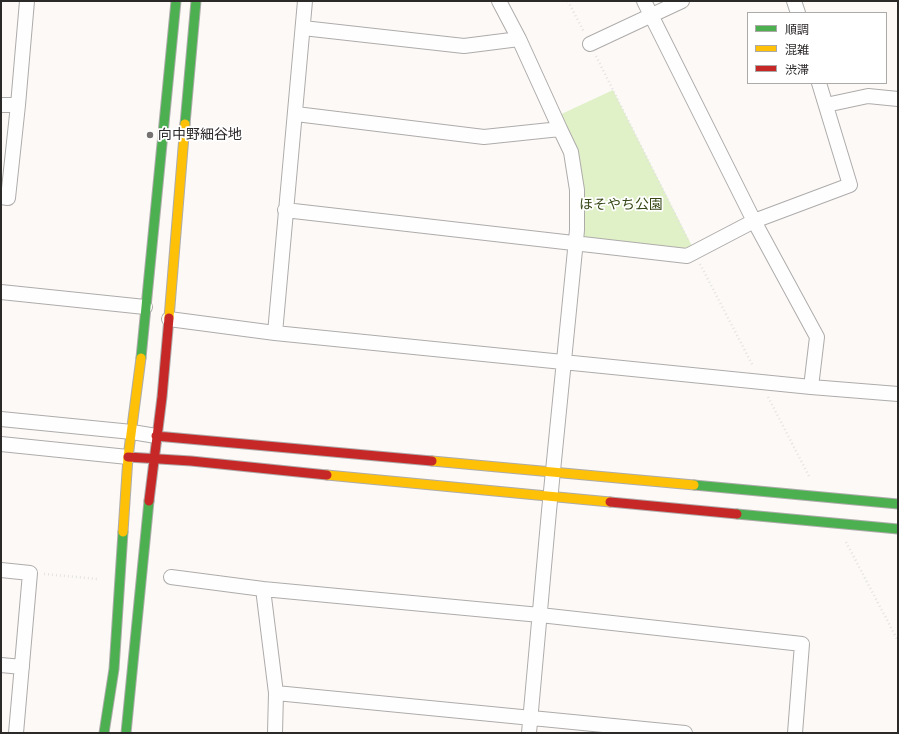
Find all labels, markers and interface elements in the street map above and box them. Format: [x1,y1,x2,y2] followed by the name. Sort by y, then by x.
[747,12,887,84] legend
[785,23,809,37] text: 順調
[785,43,809,57] text: 混雑
[785,63,809,77] text: 渋滞
[158,127,242,143] place label: 向中野細谷地
[145,130,155,140] marker: 向中野細谷地
[579,197,663,213] park label: ほそやち公園

